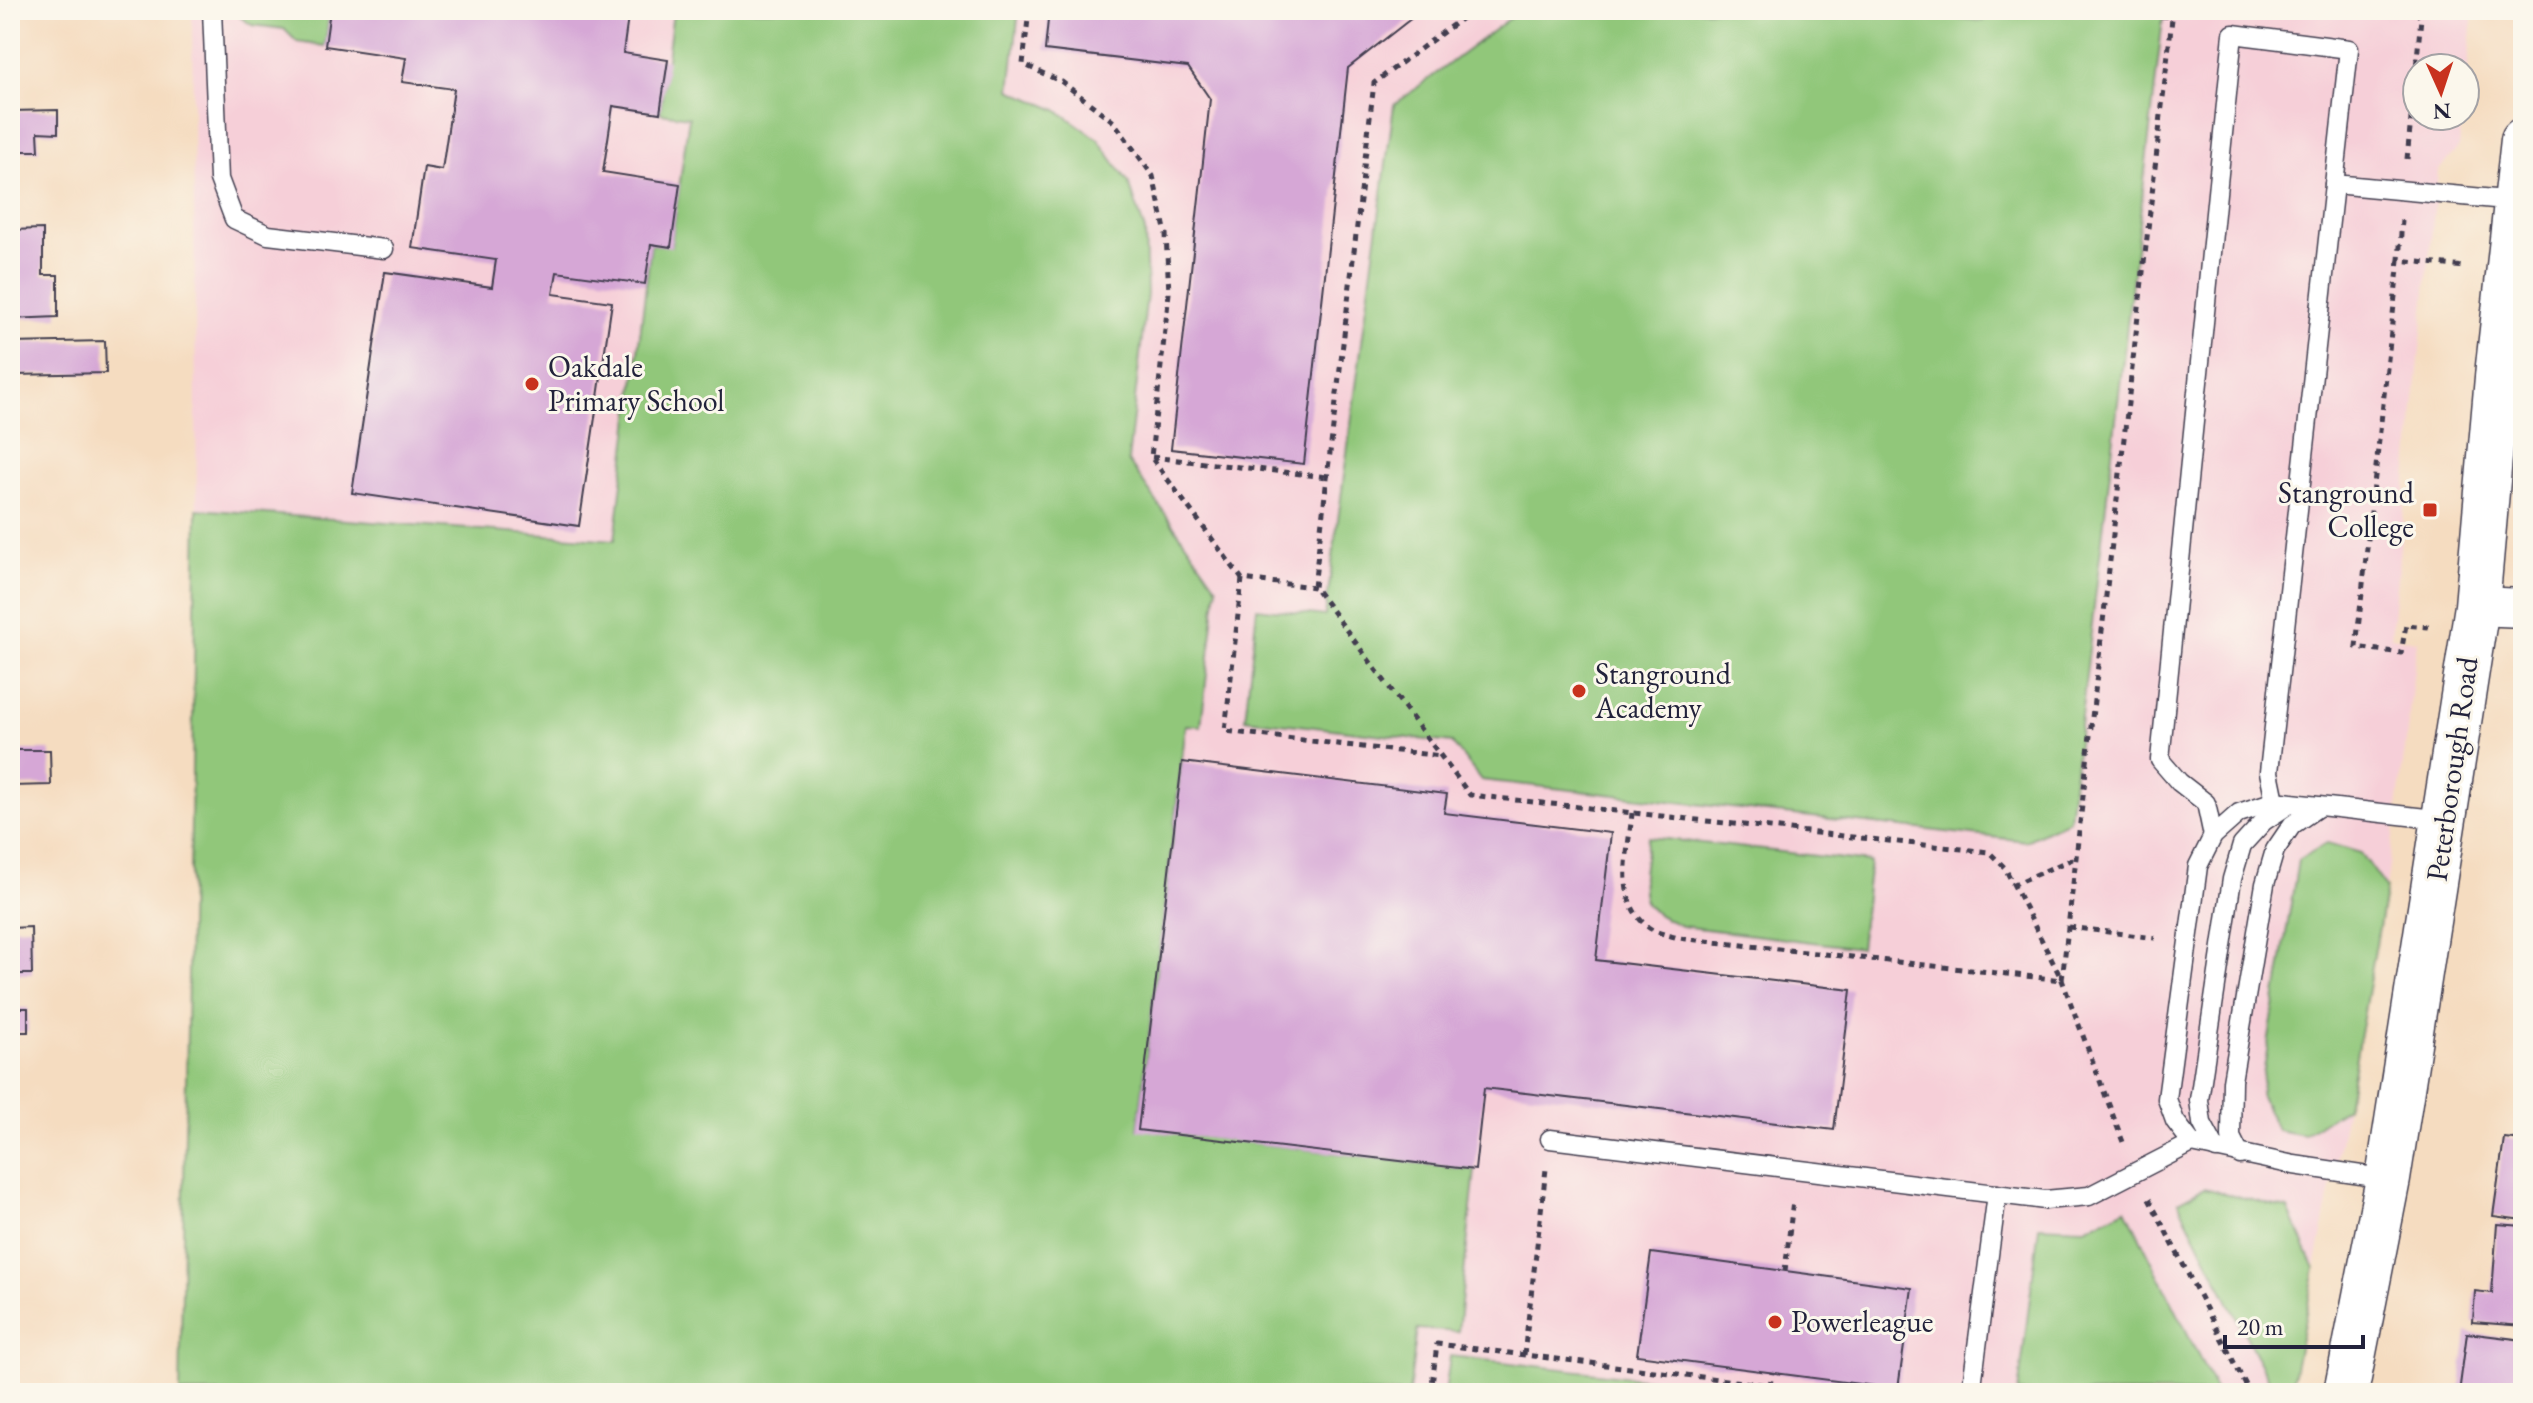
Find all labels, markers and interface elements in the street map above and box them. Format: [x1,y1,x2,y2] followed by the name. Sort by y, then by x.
[2401,52,2481,132] north arrow
[2432,97,2452,126] text: N
[548,347,724,420] place label: Oakdale Primary School
[523,375,541,393] marker: Oakdale Primary School
[2278,473,2415,546] place label: Stanground College
[2421,501,2439,519] marker: Stanground College
[2416,653,2487,884] street label: Peterborough Road
[1594,654,1732,727] place label: Stanground Academy
[1570,682,1588,700] marker: Stanground Academy
[2225,1299,2363,1349] scale bar
[1791,1302,1933,1341] place label: Powerleague
[2237,1311,2284,1342] text: 20 m
[1766,1313,1784,1331] marker: Powerleague

